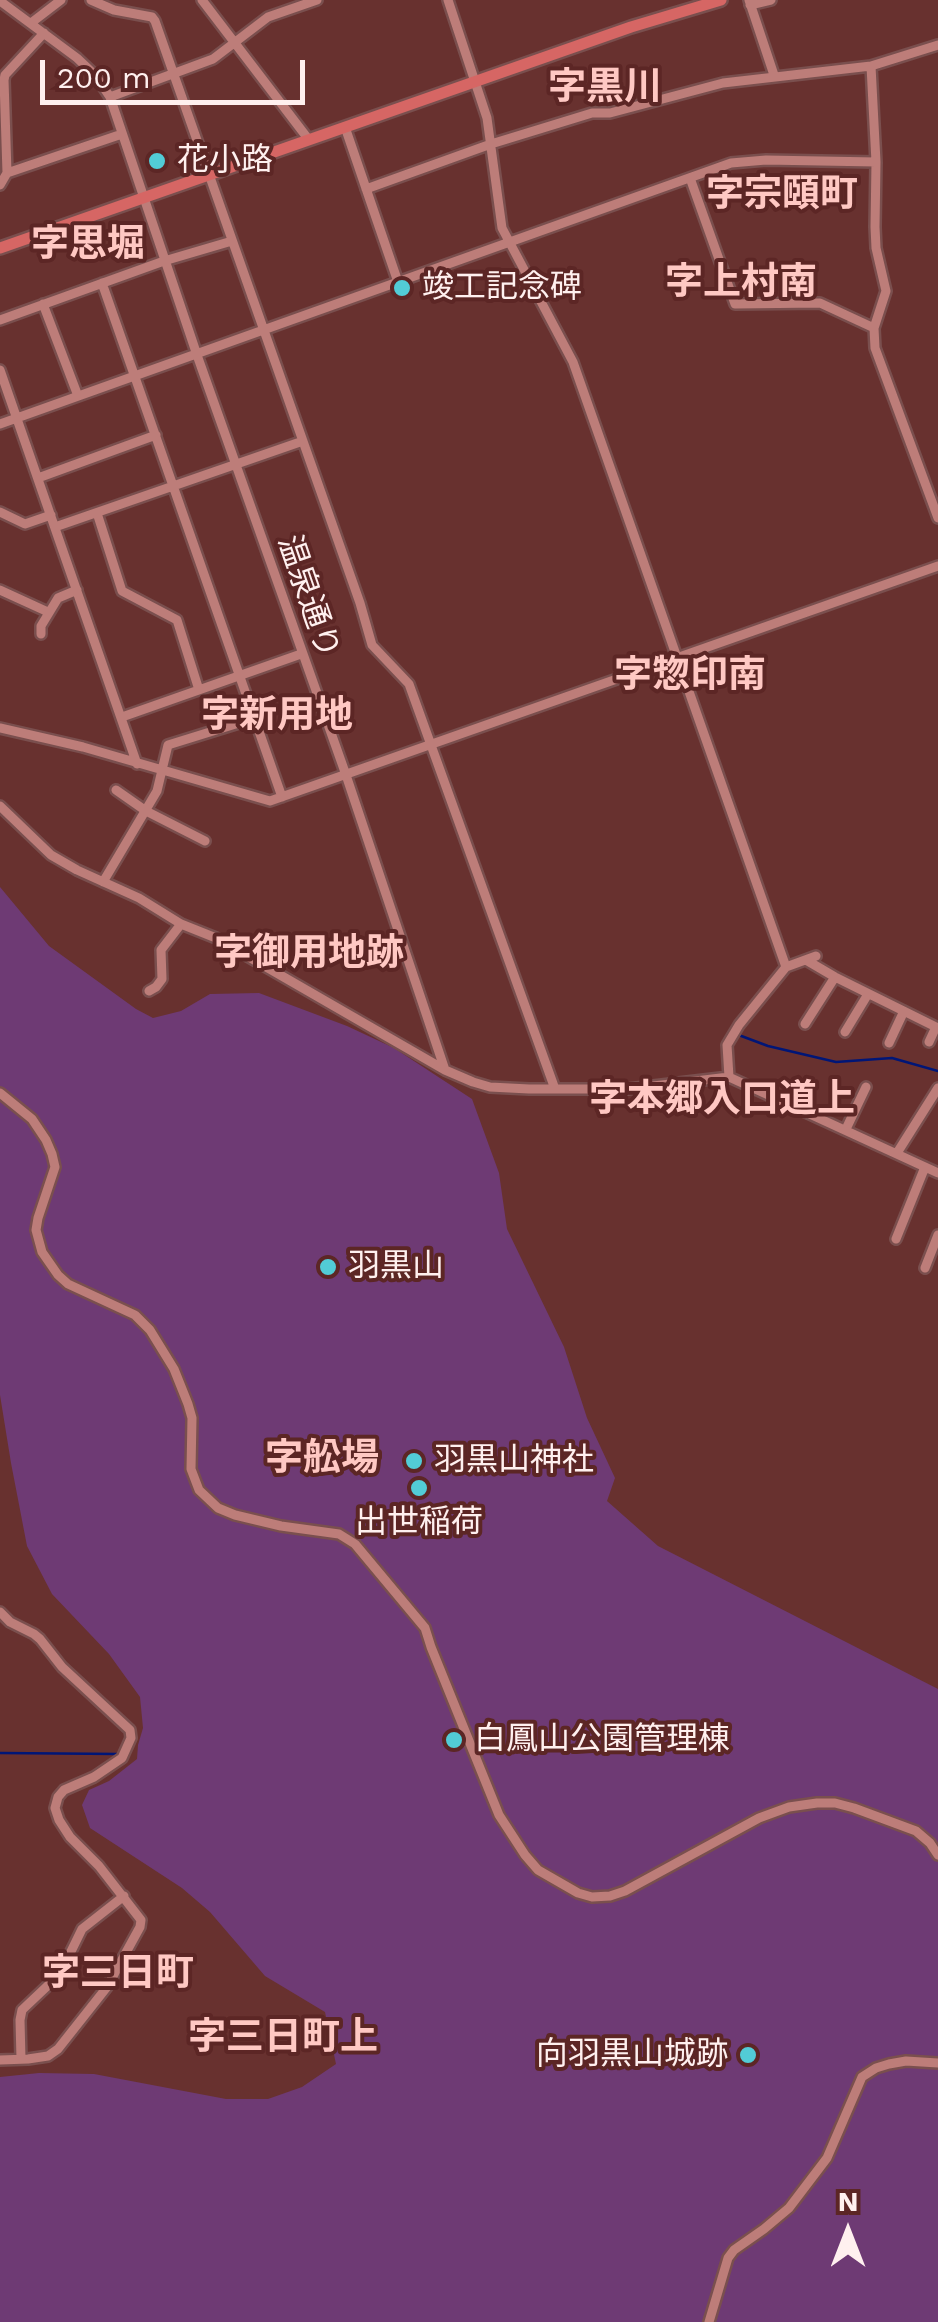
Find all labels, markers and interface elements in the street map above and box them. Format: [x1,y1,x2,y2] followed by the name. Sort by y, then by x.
[45,40,310,102] scale bar
[57,60,151,95] text: 200 m
[548,65,662,111] district label: 字黒川
[177,142,273,180] place label: 花小路
[146,150,168,172] marker: 花小路
[706,172,858,218] district label: 字宗頤町
[31,222,145,268] district label: 字思堀
[665,260,817,306] district label: 字上村南
[422,269,582,307] place label: 竣工記念碑
[391,277,413,299] marker: 竣工記念碑
[269,530,347,664] street label: 温泉通り
[614,653,766,699] district label: 字惣印南
[201,693,353,739] district label: 字新用地
[214,931,404,977] district label: 字御用地跡
[589,1077,855,1123] district label: 字本郷入口道上
[348,1248,444,1286] place label: 羽黒山
[317,1256,339,1278] marker: 羽黒山
[265,1436,379,1482] district label: 字舩場
[434,1442,594,1480] place label: 羽黒山神社
[403,1450,425,1472] marker: 羽黒山神社
[408,1477,430,1499] marker: 出世稲荷
[355,1504,483,1542] place label: 出世稲荷
[474,1721,730,1759] place label: 白鳳山公園管理棟
[443,1729,465,1751] marker: 白鳳山公園管理棟
[42,1951,194,1997] district label: 字三日町
[188,2015,378,2061] district label: 字三日町上
[536,2036,728,2074] place label: 向羽黒山城跡
[737,2044,759,2066] marker: 向羽黒山城跡
[798,2182,898,2282] north arrow
[838,2185,858,2218] text: N

